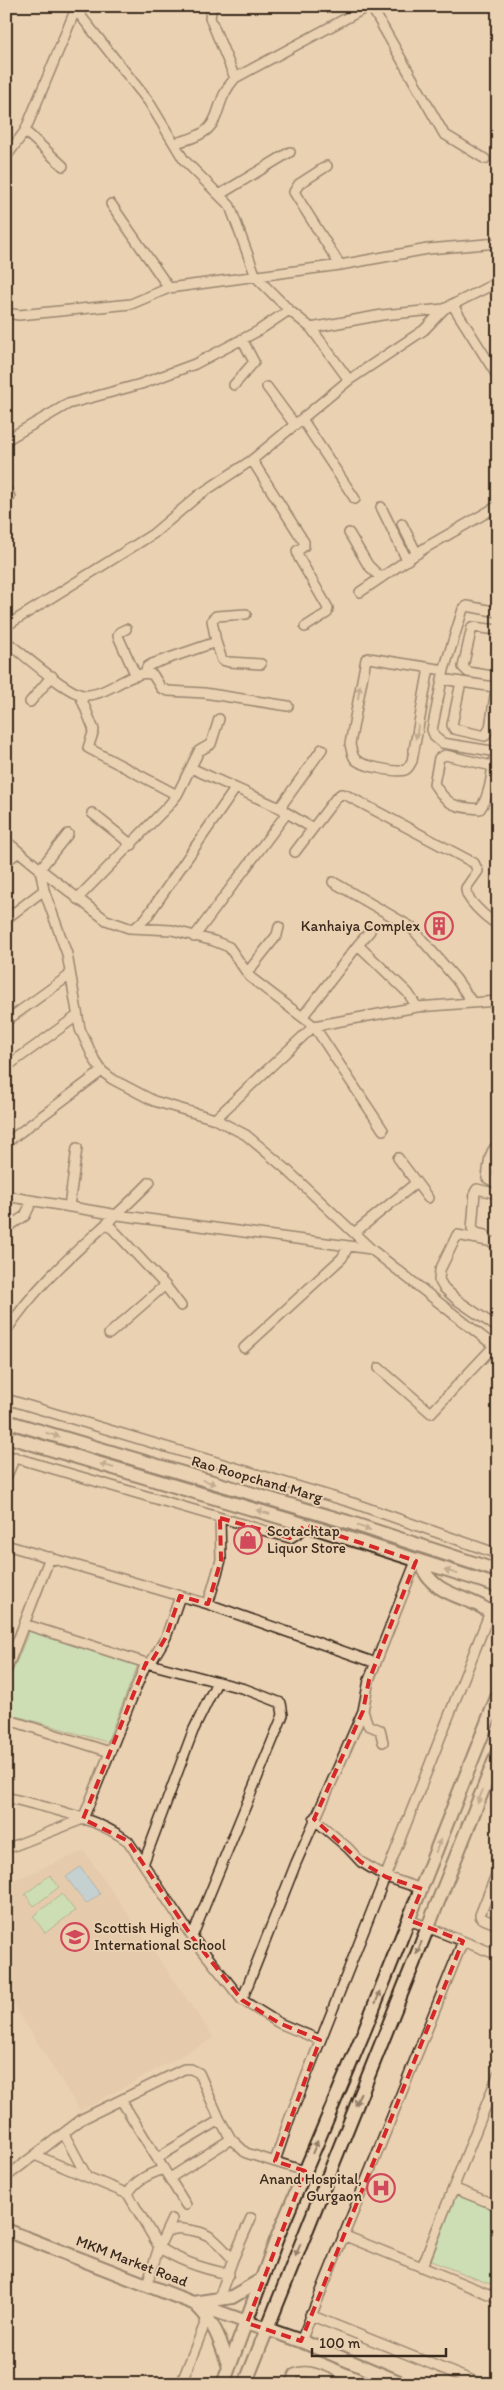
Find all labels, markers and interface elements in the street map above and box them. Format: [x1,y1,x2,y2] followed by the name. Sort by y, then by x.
[355,684,363,700] one-way arrow
[413,724,421,740] one-way arrow
[424,911,454,941] building icon: Kanhaiya Complex
[301,917,421,935] place label: Kanhaiya Complex
[46,1431,61,1439] one-way arrow
[189,1452,325,1506] street label: Rao Roopchand Marg
[100,1462,115,1470] one-way arrow
[201,1478,216,1486] one-way arrow
[255,1508,271,1516] one-way arrow
[267,1522,346,1557] place label: Scotachtap Liquor Store
[233,1525,263,1555] shop icon: Scotachtap Liquor Store
[357,1525,372,1532] one-way arrow
[444,1568,459,1576] one-way arrow
[476,1790,483,1805] one-way arrow
[434,1838,442,1853] one-way arrow
[94,1919,227,1954] place label: Scottish High International School
[60,1922,90,1952] school or university icon: Scottish High International School
[415,1941,423,1955] one-way arrow
[374,1989,382,2004] one-way arrow
[354,2092,362,2106] one-way arrow
[312,2140,320,2154] one-way arrow
[259,2170,362,2205] place label: Anand Hospital, Gurgaon
[366,2173,396,2203] hospital icon: Anand Hospital, Gurgaon
[74,2231,191,2291] street label: MKM Market Road
[293,2242,301,2257] one-way arrow
[312,2325,445,2357] scale bar
[319,2334,361,2352] text: 100 m

